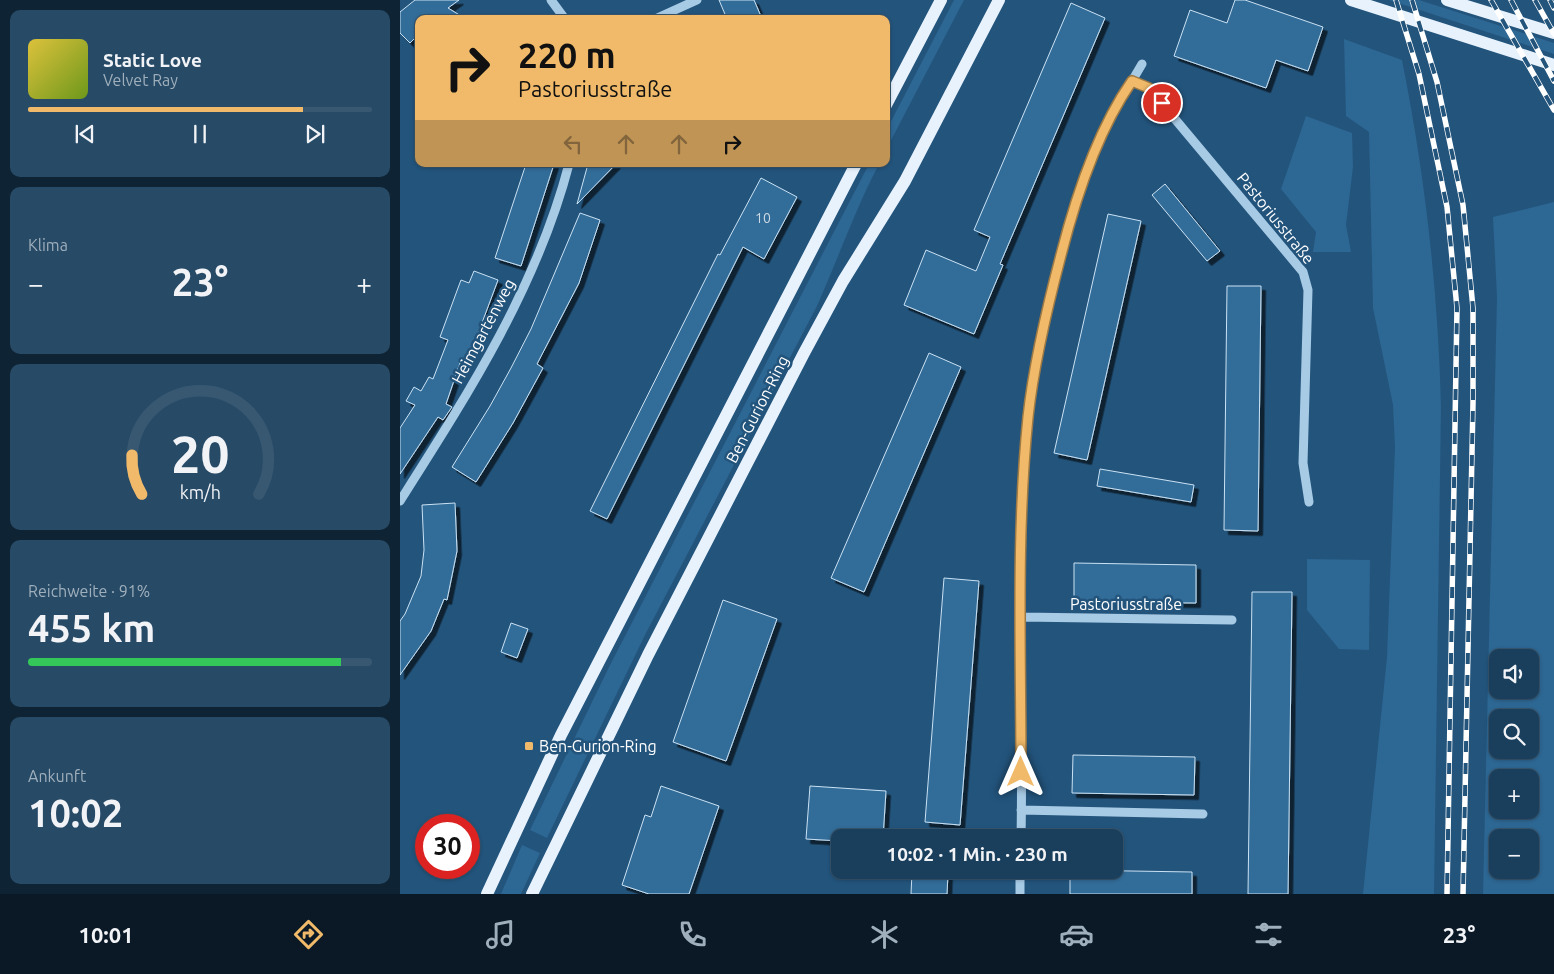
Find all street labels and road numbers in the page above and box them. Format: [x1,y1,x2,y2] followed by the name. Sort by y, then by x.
[1234,169,1318,267] street label: Pastoriusstraße
[448,276,518,386] street label: Heimgartenweg
[722,352,792,466] street label: Ben-Gurion-Ring
[1070,595,1182,613] street label: Pastoriusstraße

